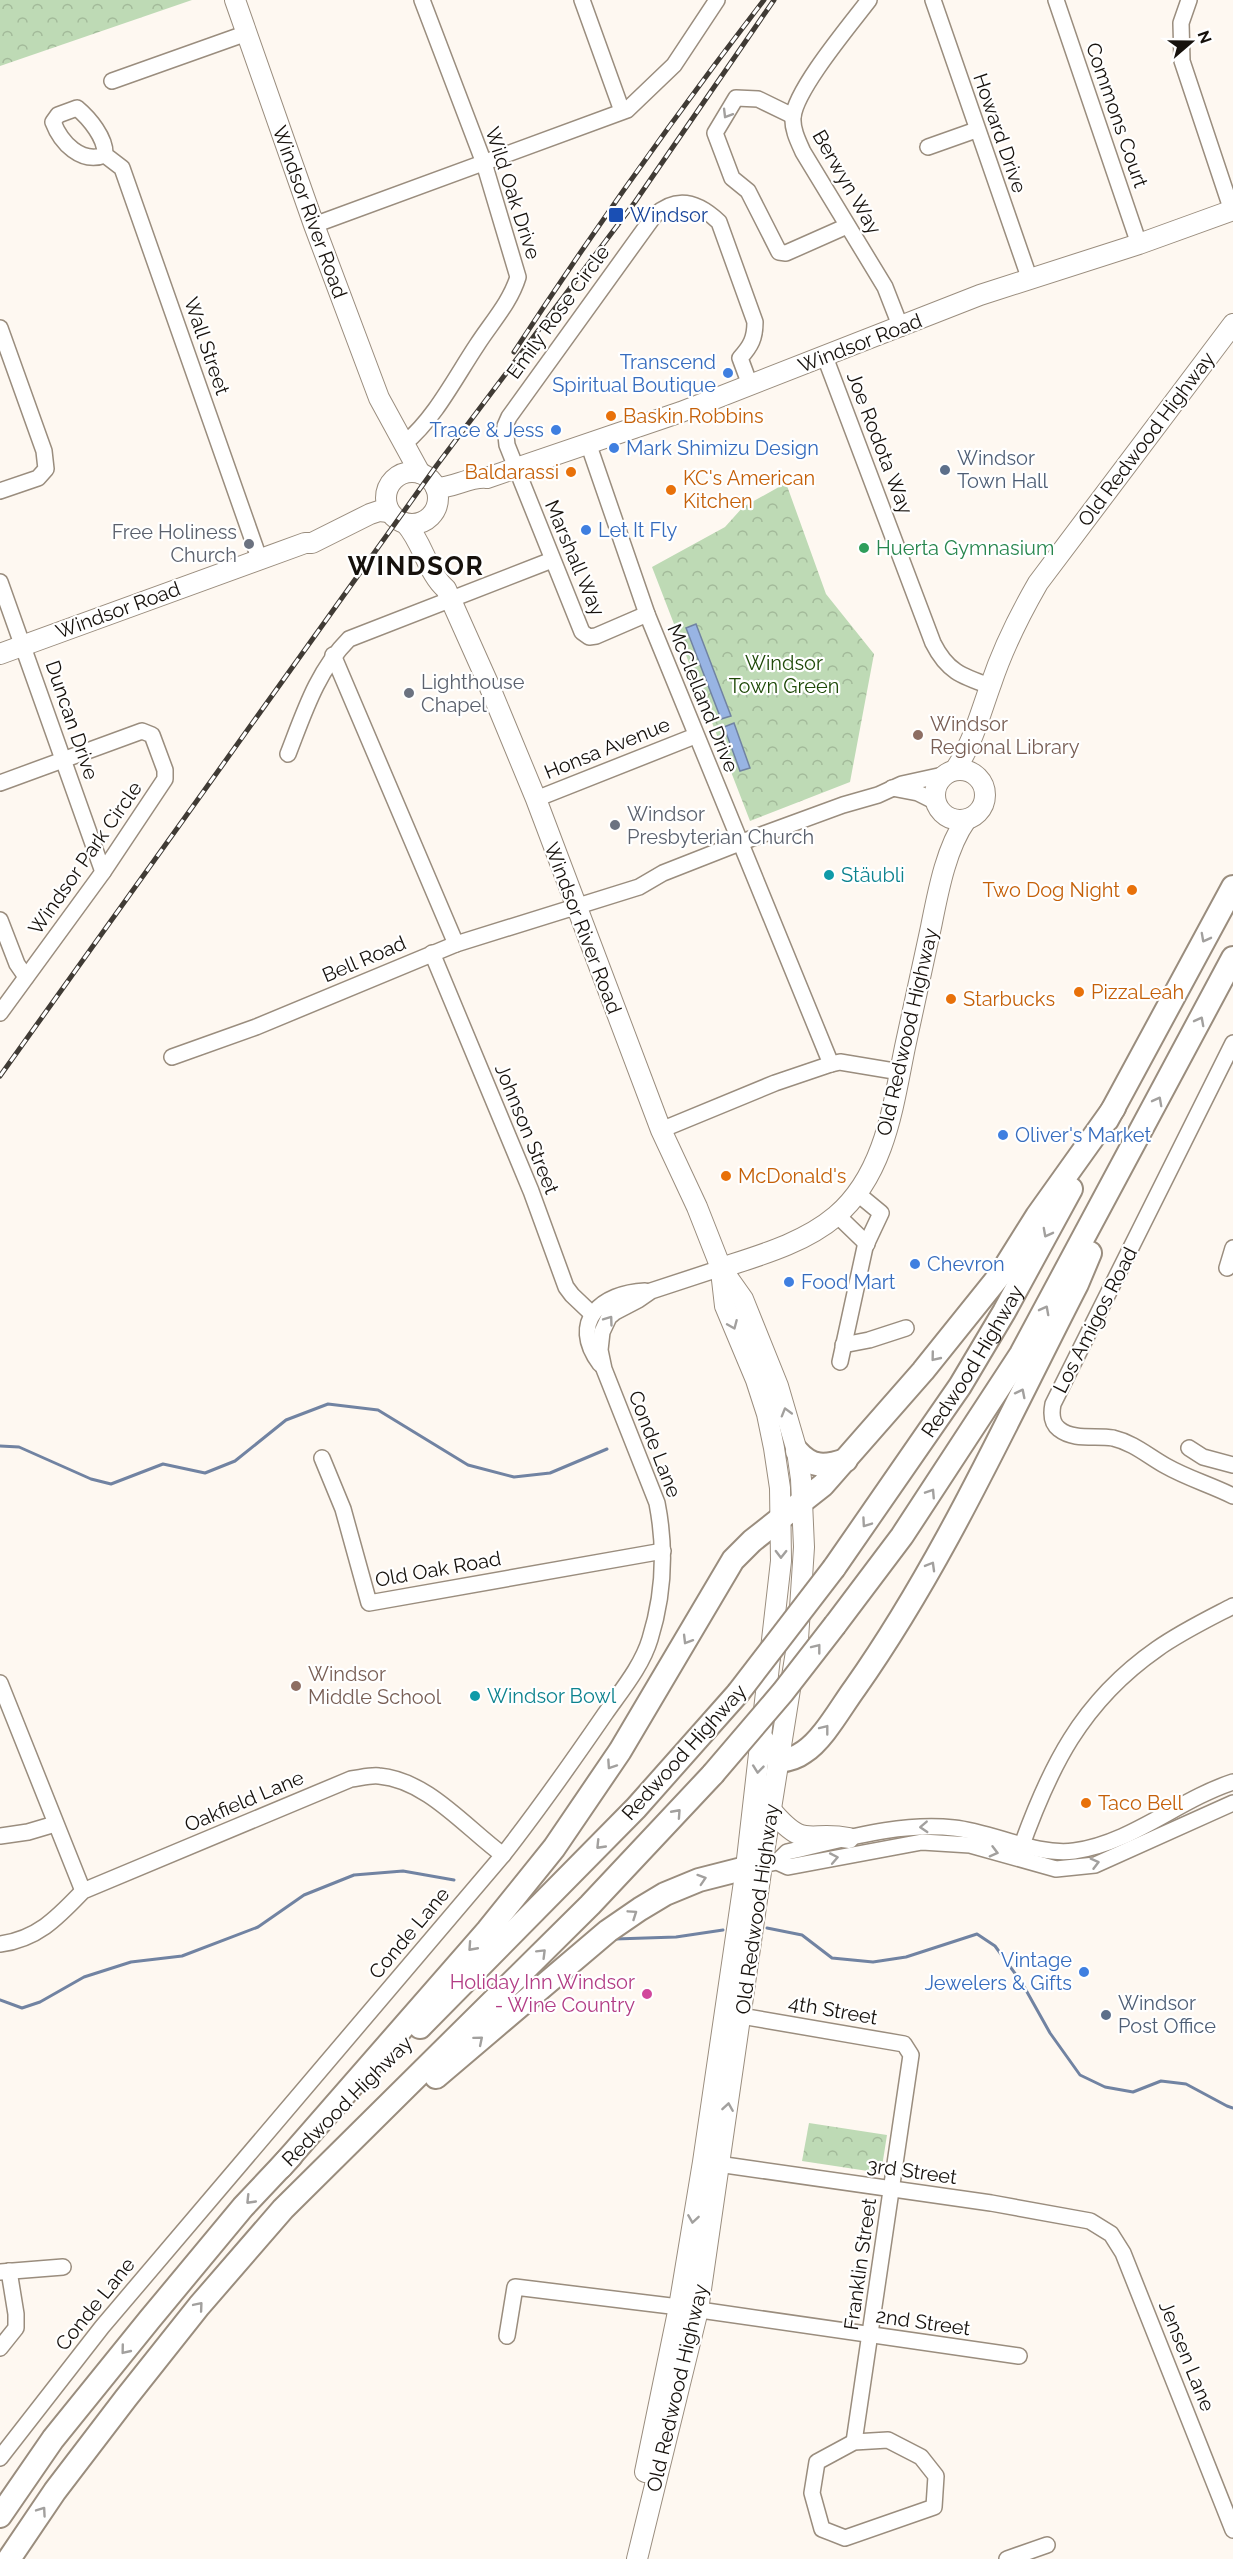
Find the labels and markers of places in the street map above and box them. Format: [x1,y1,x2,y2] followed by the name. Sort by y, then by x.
[630,203,708,227] place label: Windsor
[607,206,625,224] marker: Windsor
[552,350,716,397] place label: Transcend Spiritual Boutique
[721,366,735,380] marker: Transcend Spiritual Boutique
[623,404,764,428] place label: Baskin Robbins
[604,409,618,423] marker: Baskin Robbins
[430,418,544,442] place label: Trace & Jess
[549,423,563,437] marker: Trace & Jess
[626,436,819,460] place label: Mark Shimizu Design
[607,441,621,455] marker: Mark Shimizu Design
[957,446,1049,493] place label: Windsor Town Hall
[464,460,559,484] place label: Baldarassi
[938,463,952,477] marker: Windsor Town Hall
[564,465,578,479] marker: Baldarassi
[683,466,815,513] place label: KC's American Kitchen
[664,483,678,497] marker: KC's American Kitchen
[598,518,677,542] place label: Let It Fly
[112,520,237,567] place label: Free Holiness Church
[579,523,593,537] marker: Let It Fly
[876,536,1054,560] place label: Huerta Gymnasium
[242,537,256,551] marker: Free Holiness Church
[857,541,871,555] marker: Huerta Gymnasium
[421,670,525,717] place label: Lighthouse Chapel
[402,686,416,700] marker: Lighthouse Chapel
[930,712,1080,759] place label: Windsor Regional Library
[911,728,925,742] marker: Windsor Regional Library
[627,802,814,849] place label: Windsor Presbyterian Church
[608,818,622,832] marker: Windsor Presbyterian Church
[841,863,905,887] place label: Stäubli
[822,868,836,882] marker: Stäubli
[982,878,1120,902] place label: Two Dog Night
[1125,883,1139,897] marker: Two Dog Night
[1091,980,1184,1004] place label: PizzaLeah
[1072,985,1086,999] marker: PizzaLeah
[963,987,1055,1011] place label: Starbucks
[944,992,958,1006] marker: Starbucks
[1015,1123,1151,1147] place label: Oliver's Market
[996,1128,1010,1142] marker: Oliver's Market
[738,1164,846,1188] place label: McDonald's
[719,1169,733,1183] marker: McDonald's
[927,1252,1005,1276] place label: Chevron
[908,1257,922,1271] marker: Chevron
[801,1270,896,1294] place label: Food Mart
[782,1275,796,1289] marker: Food Mart
[308,1662,442,1709] place label: Windsor Middle School
[289,1679,303,1693] marker: Windsor Middle School
[487,1684,617,1708] place label: Windsor Bowl
[468,1689,482,1703] marker: Windsor Bowl
[1098,1791,1183,1815] place label: Taco Bell
[1079,1796,1093,1810] marker: Taco Bell
[924,1948,1072,1995] place label: Vintage Jewelers & Gifts
[1077,1965,1091,1979] marker: Vintage Jewelers & Gifts
[450,1970,635,2017] place label: Holiday Inn Windsor - Wine Country
[640,1987,654,2001] marker: Holiday Inn Windsor - Wine Country
[1118,1991,1216,2038] place label: Windsor Post Office
[1099,2008,1113,2022] marker: Windsor Post Office

